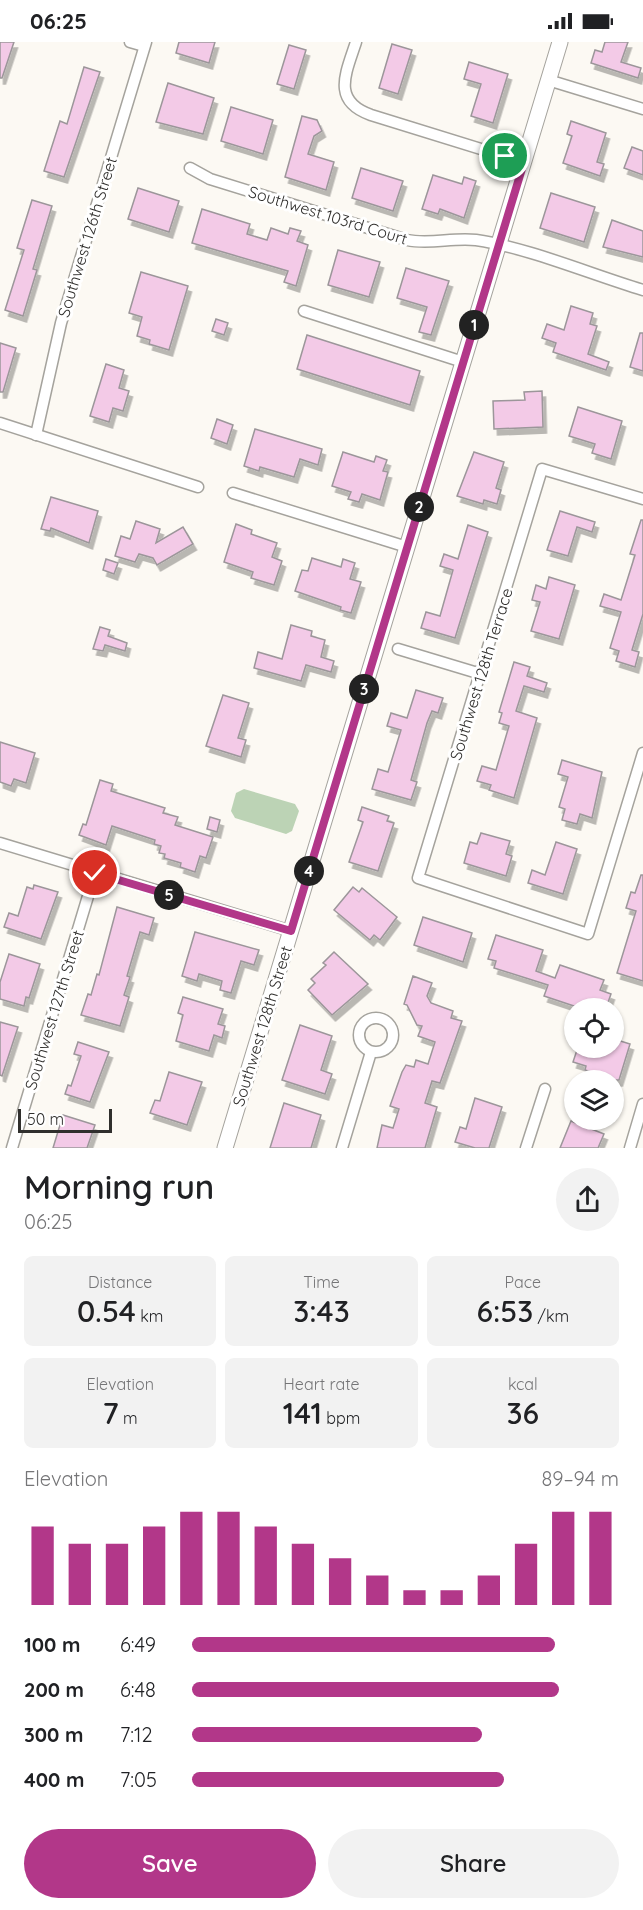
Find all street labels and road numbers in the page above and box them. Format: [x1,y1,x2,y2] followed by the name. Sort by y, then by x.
[53,154,121,320] street label: Southwest 126th Street
[246,181,410,249] street label: Southwest 103rd Court
[445,586,517,762] street label: Southwest 128th Terrace
[20,928,88,1092] street label: Southwest 127th Street
[228,943,296,1109] street label: Southwest 128th Street

